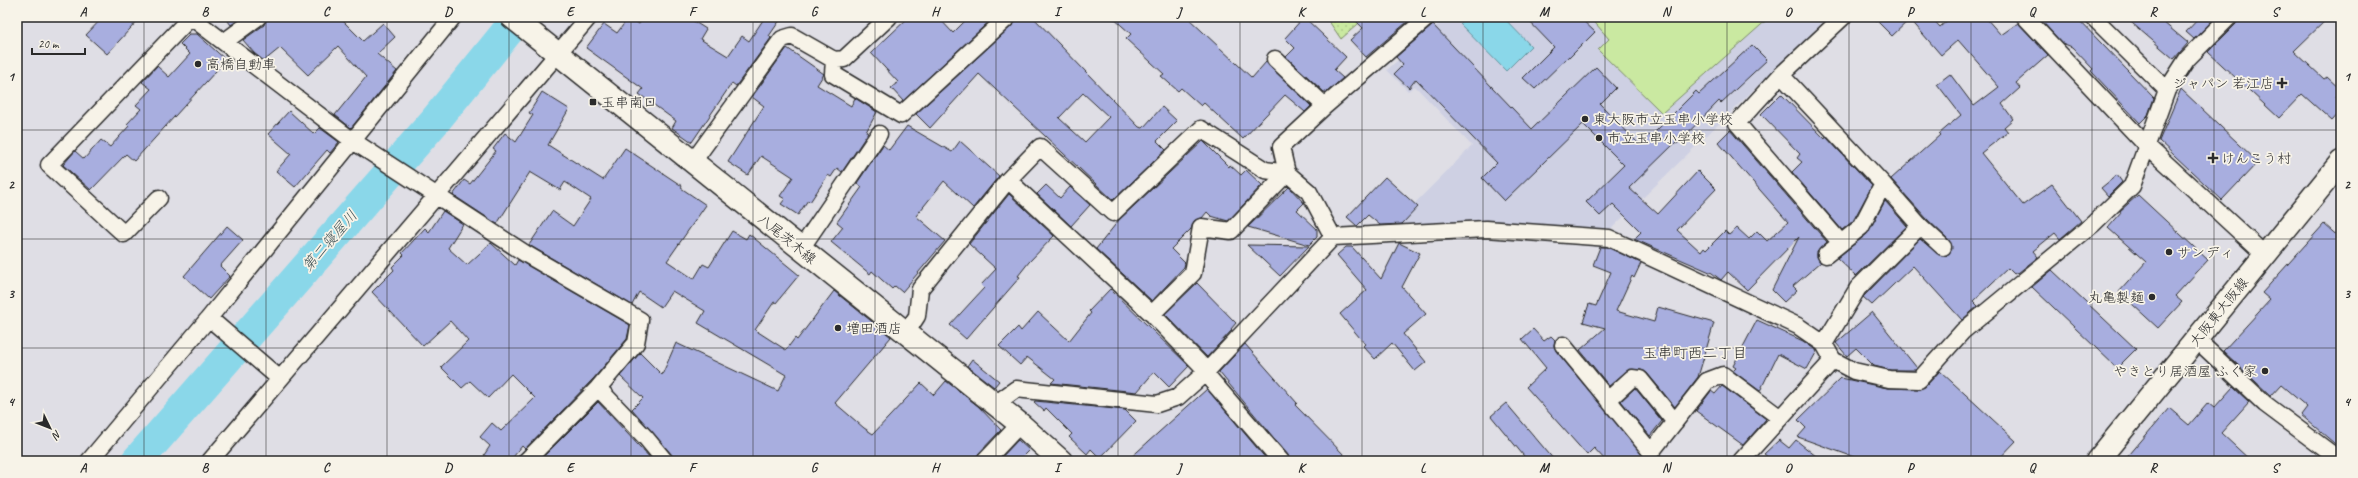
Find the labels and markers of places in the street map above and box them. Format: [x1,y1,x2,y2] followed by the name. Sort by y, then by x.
[206,56,276,73] place label: 高橋自動車
[193,59,203,69] marker: 高橋自動車
[2173,75,2274,92] place label: ジャパン 若江店
[2277,78,2287,88] marker: ジャパン 若江店
[601,94,657,111] place label: 玉串南口
[588,97,598,107] marker: 玉串南口
[1593,111,1733,128] place label: 東大阪市立玉串小学校
[1580,114,1590,124] marker: 東大阪市立玉串小学校
[1607,130,1705,147] place label: 市立玉串小学校
[1594,133,1604,143] marker: 市立玉串小学校
[2221,150,2291,167] place label: けんこう村
[2208,153,2218,163] marker: けんこう村
[2177,244,2234,261] place label: サンディ
[2164,247,2174,257] marker: サンディ
[2088,289,2144,306] place label: 丸亀製麺
[2147,292,2157,302] marker: 丸亀製麺
[846,320,902,337] place label: 増田酒店
[833,323,843,333] marker: 増田酒店
[2114,363,2257,380] place label: やきとり居酒屋 ふく家
[2260,366,2270,376] marker: やきとり居酒屋 ふく家

